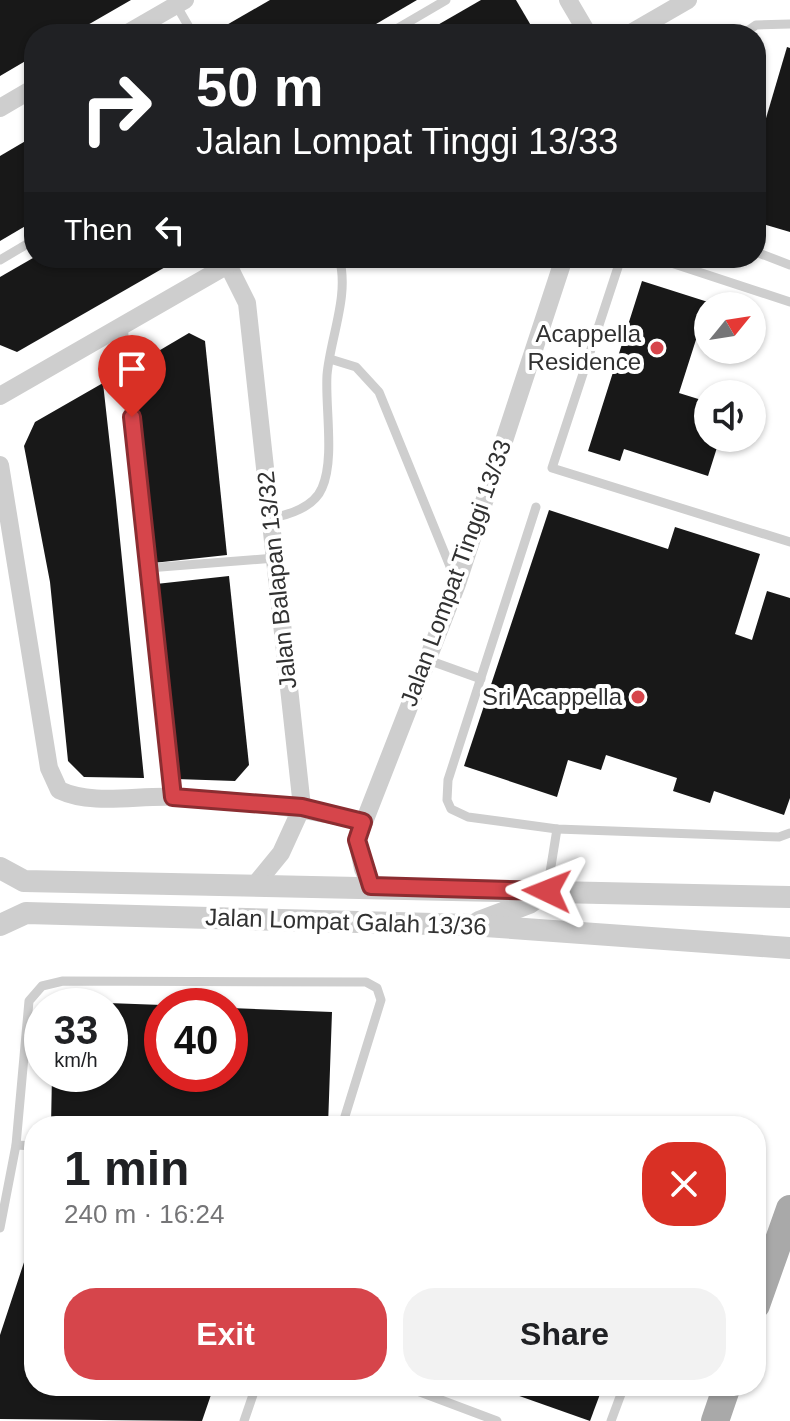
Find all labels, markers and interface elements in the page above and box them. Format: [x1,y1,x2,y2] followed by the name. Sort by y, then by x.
[196,55,324,118] text: 50 m
[64,56,168,160] icon: right
[196,121,618,162] text: Jalan Lompat Tinggi 13/33
[148,208,192,252] icon: left
[64,213,132,246] text: Then
[694,292,766,364] north arrow
[694,292,766,452] map controls
[528,320,642,375] place label: Acappella Residence
[98,335,166,417] pin
[648,339,666,357] marker: Acappella Residence
[110,347,154,391] icon: arrive
[694,380,766,452] button: sound
[395,436,516,710] street label: Jalan Lompat Tinggi 13/33
[252,470,301,690] street label: Jalan Balapan 13/32
[482,683,623,710] place label: Sri Acappella
[629,688,647,706] marker: Sri Acappella
[505,849,589,933] position arrow
[205,903,487,940] street label: Jalan Lompat Galah 13/36
[144,988,248,1092] speed limit sign: 40
[54,1008,98,1052] text: 33
[54,1049,98,1071] text: km/h
[64,1142,189,1195] text: 1 min
[642,1142,726,1226] button: close
[64,1199,224,1229] text: 240 m · 16:24
[64,1288,387,1380] button: Exit
[403,1288,726,1380] button: Share

